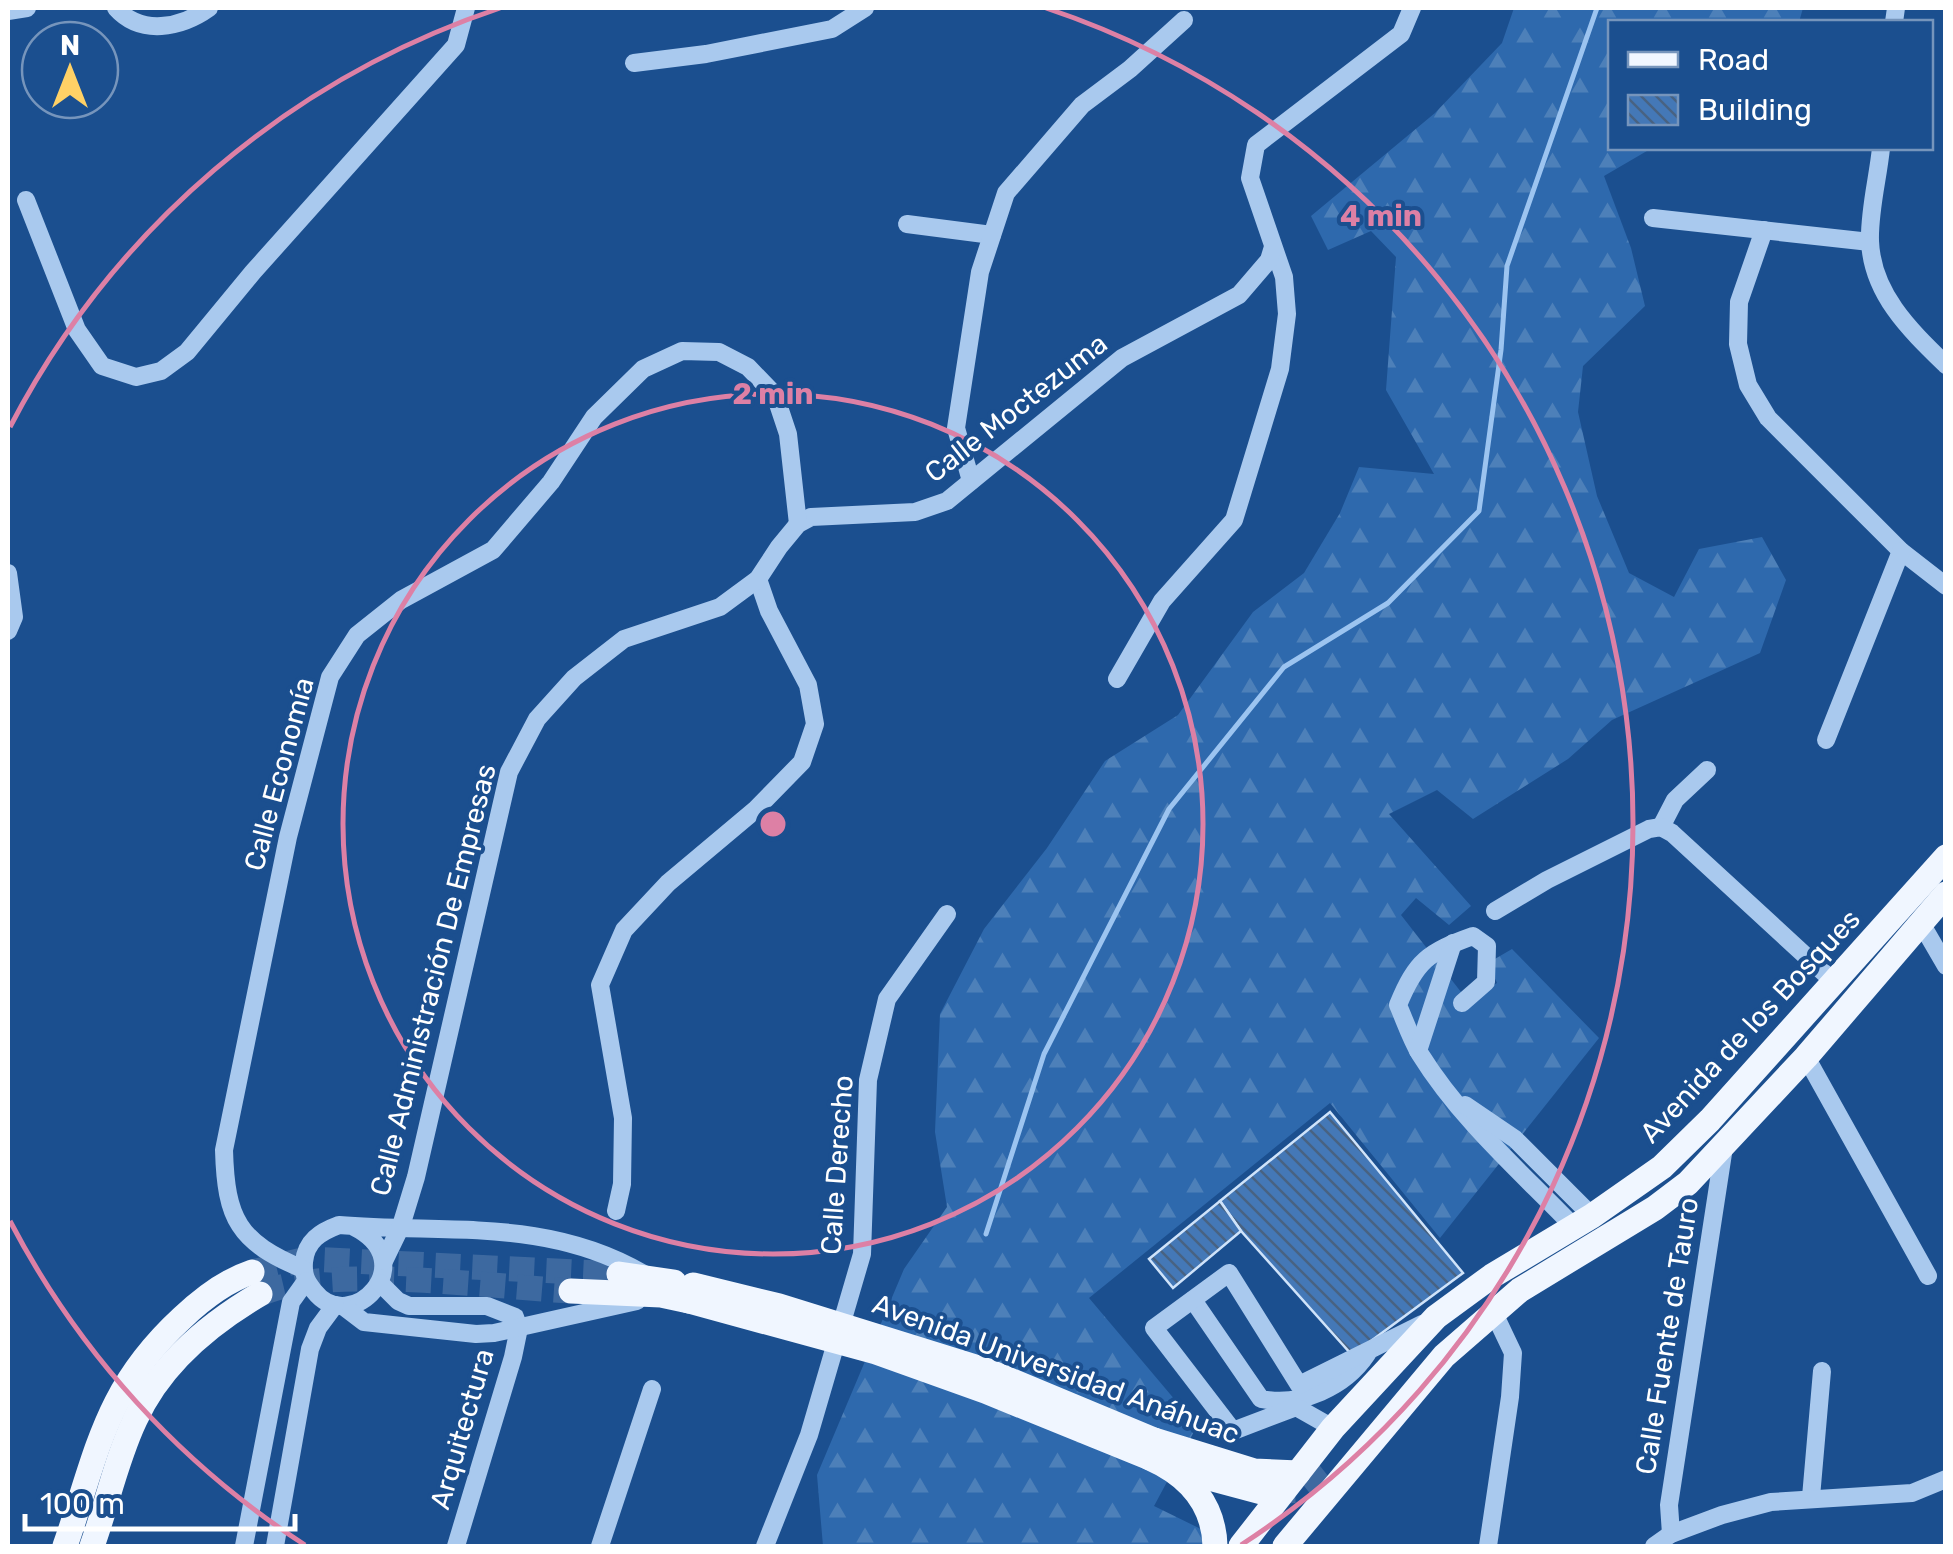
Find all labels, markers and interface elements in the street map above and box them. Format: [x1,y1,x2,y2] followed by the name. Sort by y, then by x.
[20,20,120,120] north arrow
[1608,20,1933,150] legend
[60,29,80,62] text: N
[1698,42,1769,78] text: Road
[1698,92,1812,128] text: Building
[1340,198,1422,234] text: 4 min
[918,327,1114,489] street label: Calle Moctezuma
[732,376,814,412] text: 2 min
[237,674,321,874] street label: Calle Economía
[363,761,503,1199] street label: Calle Administración De Empresas
[755,806,791,842] centre of rings
[1633,902,1867,1150] street label: Avenida de los Bosques
[814,1074,860,1256] street label: Calle Derecho
[1629,1195,1705,1477] street label: Calle Fuente de Tauro
[868,1287,1244,1451] street label: Avenida Universidad Anáhuac
[423,1345,501,1513] street label: Arquitectura
[25,1469,295,1531] scale bar
[40,1486,125,1522] text: 100 m

